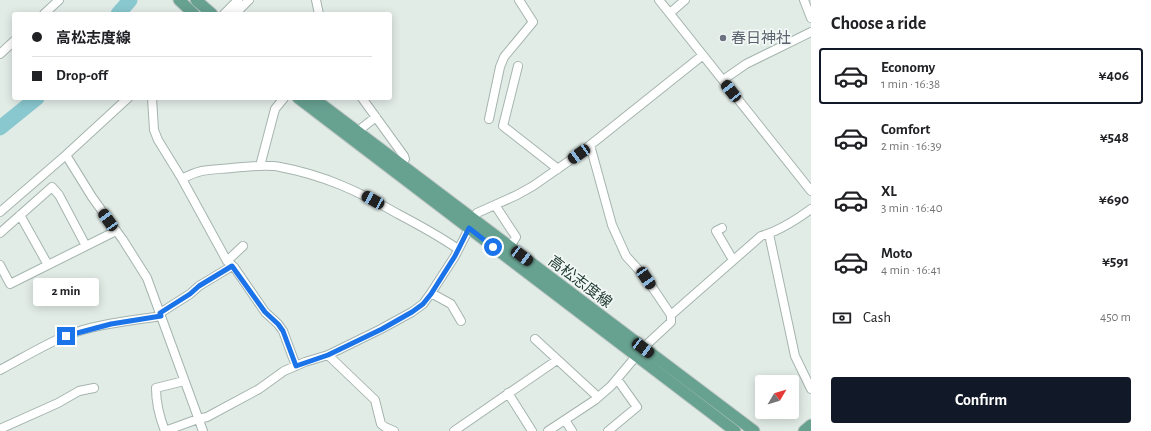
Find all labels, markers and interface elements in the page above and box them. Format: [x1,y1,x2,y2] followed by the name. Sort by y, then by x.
[831,15,926,33] text: Choose a ride
[731,30,791,46] place label: 春日神社
[56,31,131,46] text: 高松志度線
[718,33,728,43] marker: 春日神社
[833,58,869,94] icon: car
[881,60,935,75] text: Economy
[56,68,108,83] text: Drop-off
[1099,68,1129,83] text: ¥406
[719,78,743,104] car
[881,78,940,91] text: 1 min · 16:38
[833,120,869,156] icon: car
[881,122,930,137] text: Comfort
[1100,130,1129,145] text: ¥548
[881,140,942,153] text: 2 min · 16:39
[566,142,592,166] car
[833,182,869,218] icon: car
[881,184,897,199] text: XL
[360,189,386,211] car
[1099,192,1129,207] text: ¥690
[881,202,943,215] text: 3 min · 16:40
[96,207,120,233] car
[484,238,502,256] route start
[509,244,535,268] car
[833,244,869,280] icon: car
[881,246,913,261] text: Moto
[546,253,615,311] street label: 高松志度線
[1102,254,1129,269] text: ¥591
[881,264,941,277] text: 4 min · 16:41
[634,265,658,291] car
[33,278,99,306] callout: 2 min
[52,285,80,298] text: 2 min
[831,307,853,329] icon: cash
[863,310,891,325] text: Cash
[1100,311,1131,324] text: 450 m
[57,327,75,345] route end
[630,336,656,360] car
[755,375,799,419] north arrow
[755,375,799,419] map controls
[831,377,1131,423] button: Confirm

